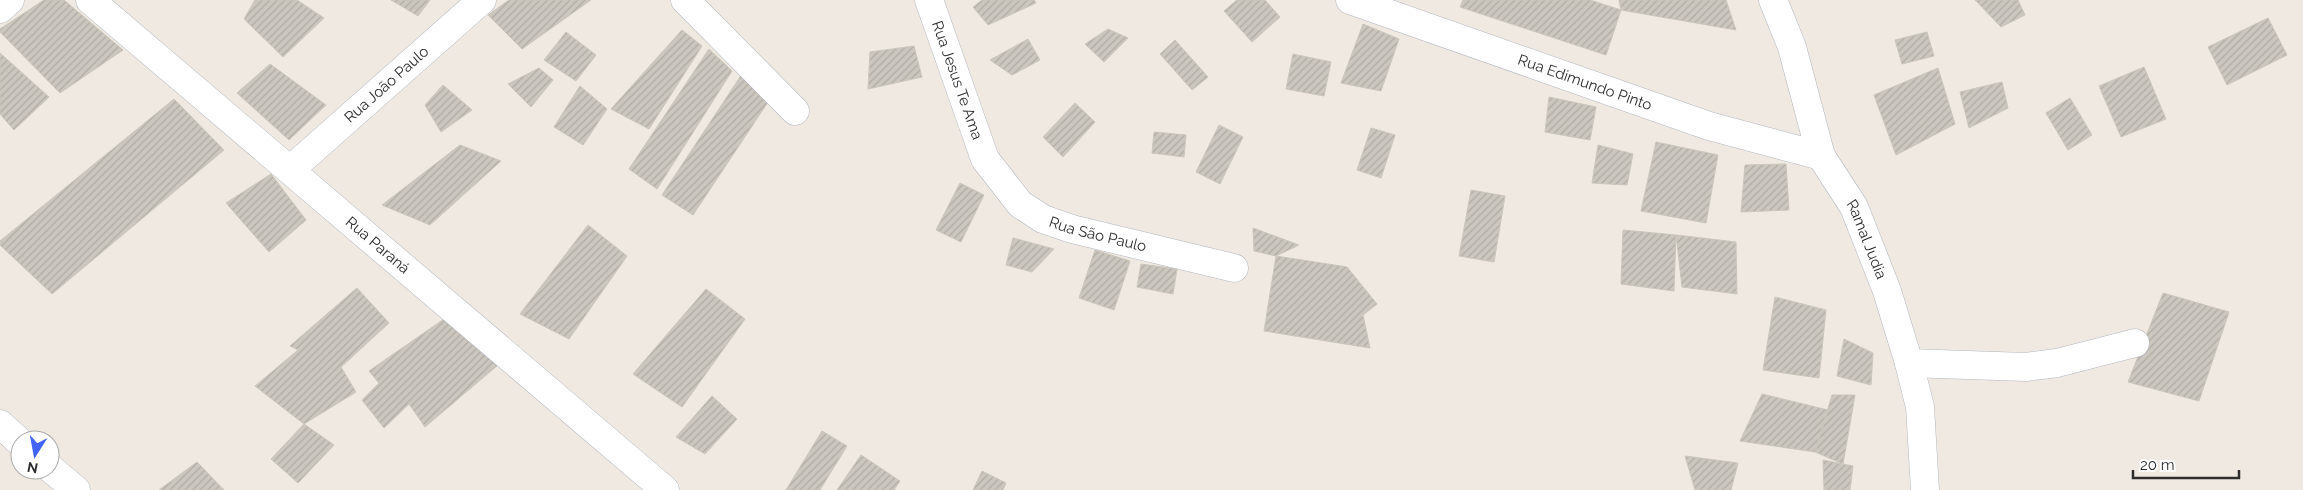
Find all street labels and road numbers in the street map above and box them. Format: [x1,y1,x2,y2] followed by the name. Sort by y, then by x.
[928,18,986,142] street label: Rua Jesus Te Ama
[341,42,432,127] street label: Rua João Paulo
[1515,51,1654,114] street label: Rua Edimundo Pinto
[1843,196,1890,282] street label: Ramal Judia
[342,213,413,277] street label: Rua Paraná
[1047,213,1148,256] street label: Rua São Paulo

